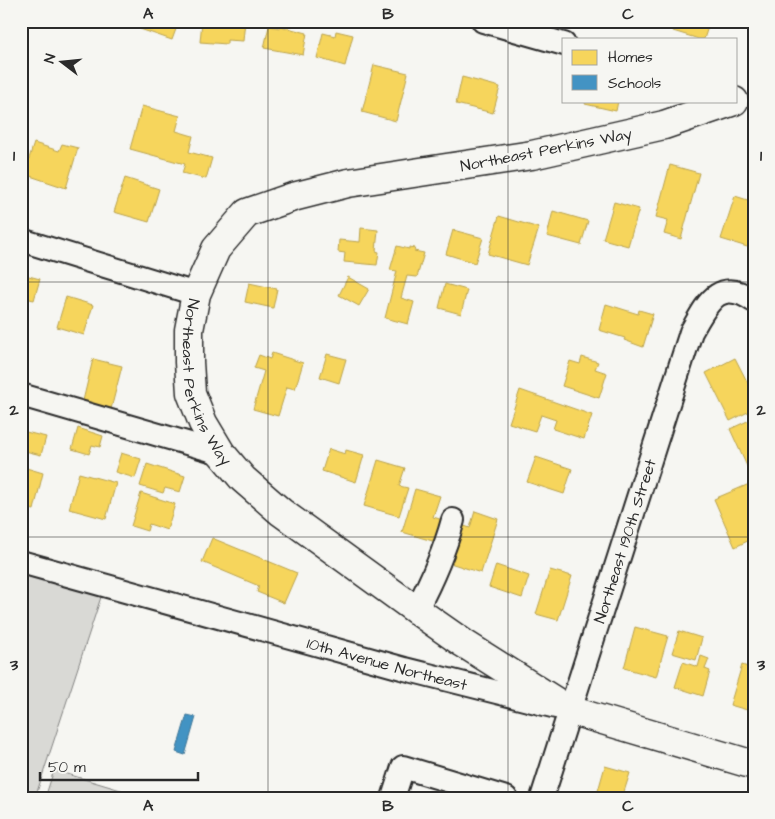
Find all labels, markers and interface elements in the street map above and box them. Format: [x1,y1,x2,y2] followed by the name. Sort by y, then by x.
[143,3,154,25] text: A
[382,3,394,25] text: B
[622,3,634,25] text: C
[38,38,88,88] north arrow
[562,38,738,102] legend
[608,47,653,68] text: Homes
[40,52,61,66] text: N
[608,73,662,94] text: Schools
[459,123,634,178] street label: Northeast Perkins Way
[13,145,16,167] text: 1
[760,145,763,167] text: 1
[177,297,237,471] street label: Northeast Perkins Way
[8,399,19,421] text: 2
[755,399,766,421] text: 2
[589,456,662,626] street label: Northeast 190th Street
[304,632,470,696] street label: 10th Avenue Northeast
[9,654,19,676] text: 3
[756,654,766,676] text: 3
[40,749,198,781] scale bar
[48,757,86,778] text: 50 m
[143,795,154,817] text: A
[382,795,394,817] text: B
[622,795,634,817] text: C

